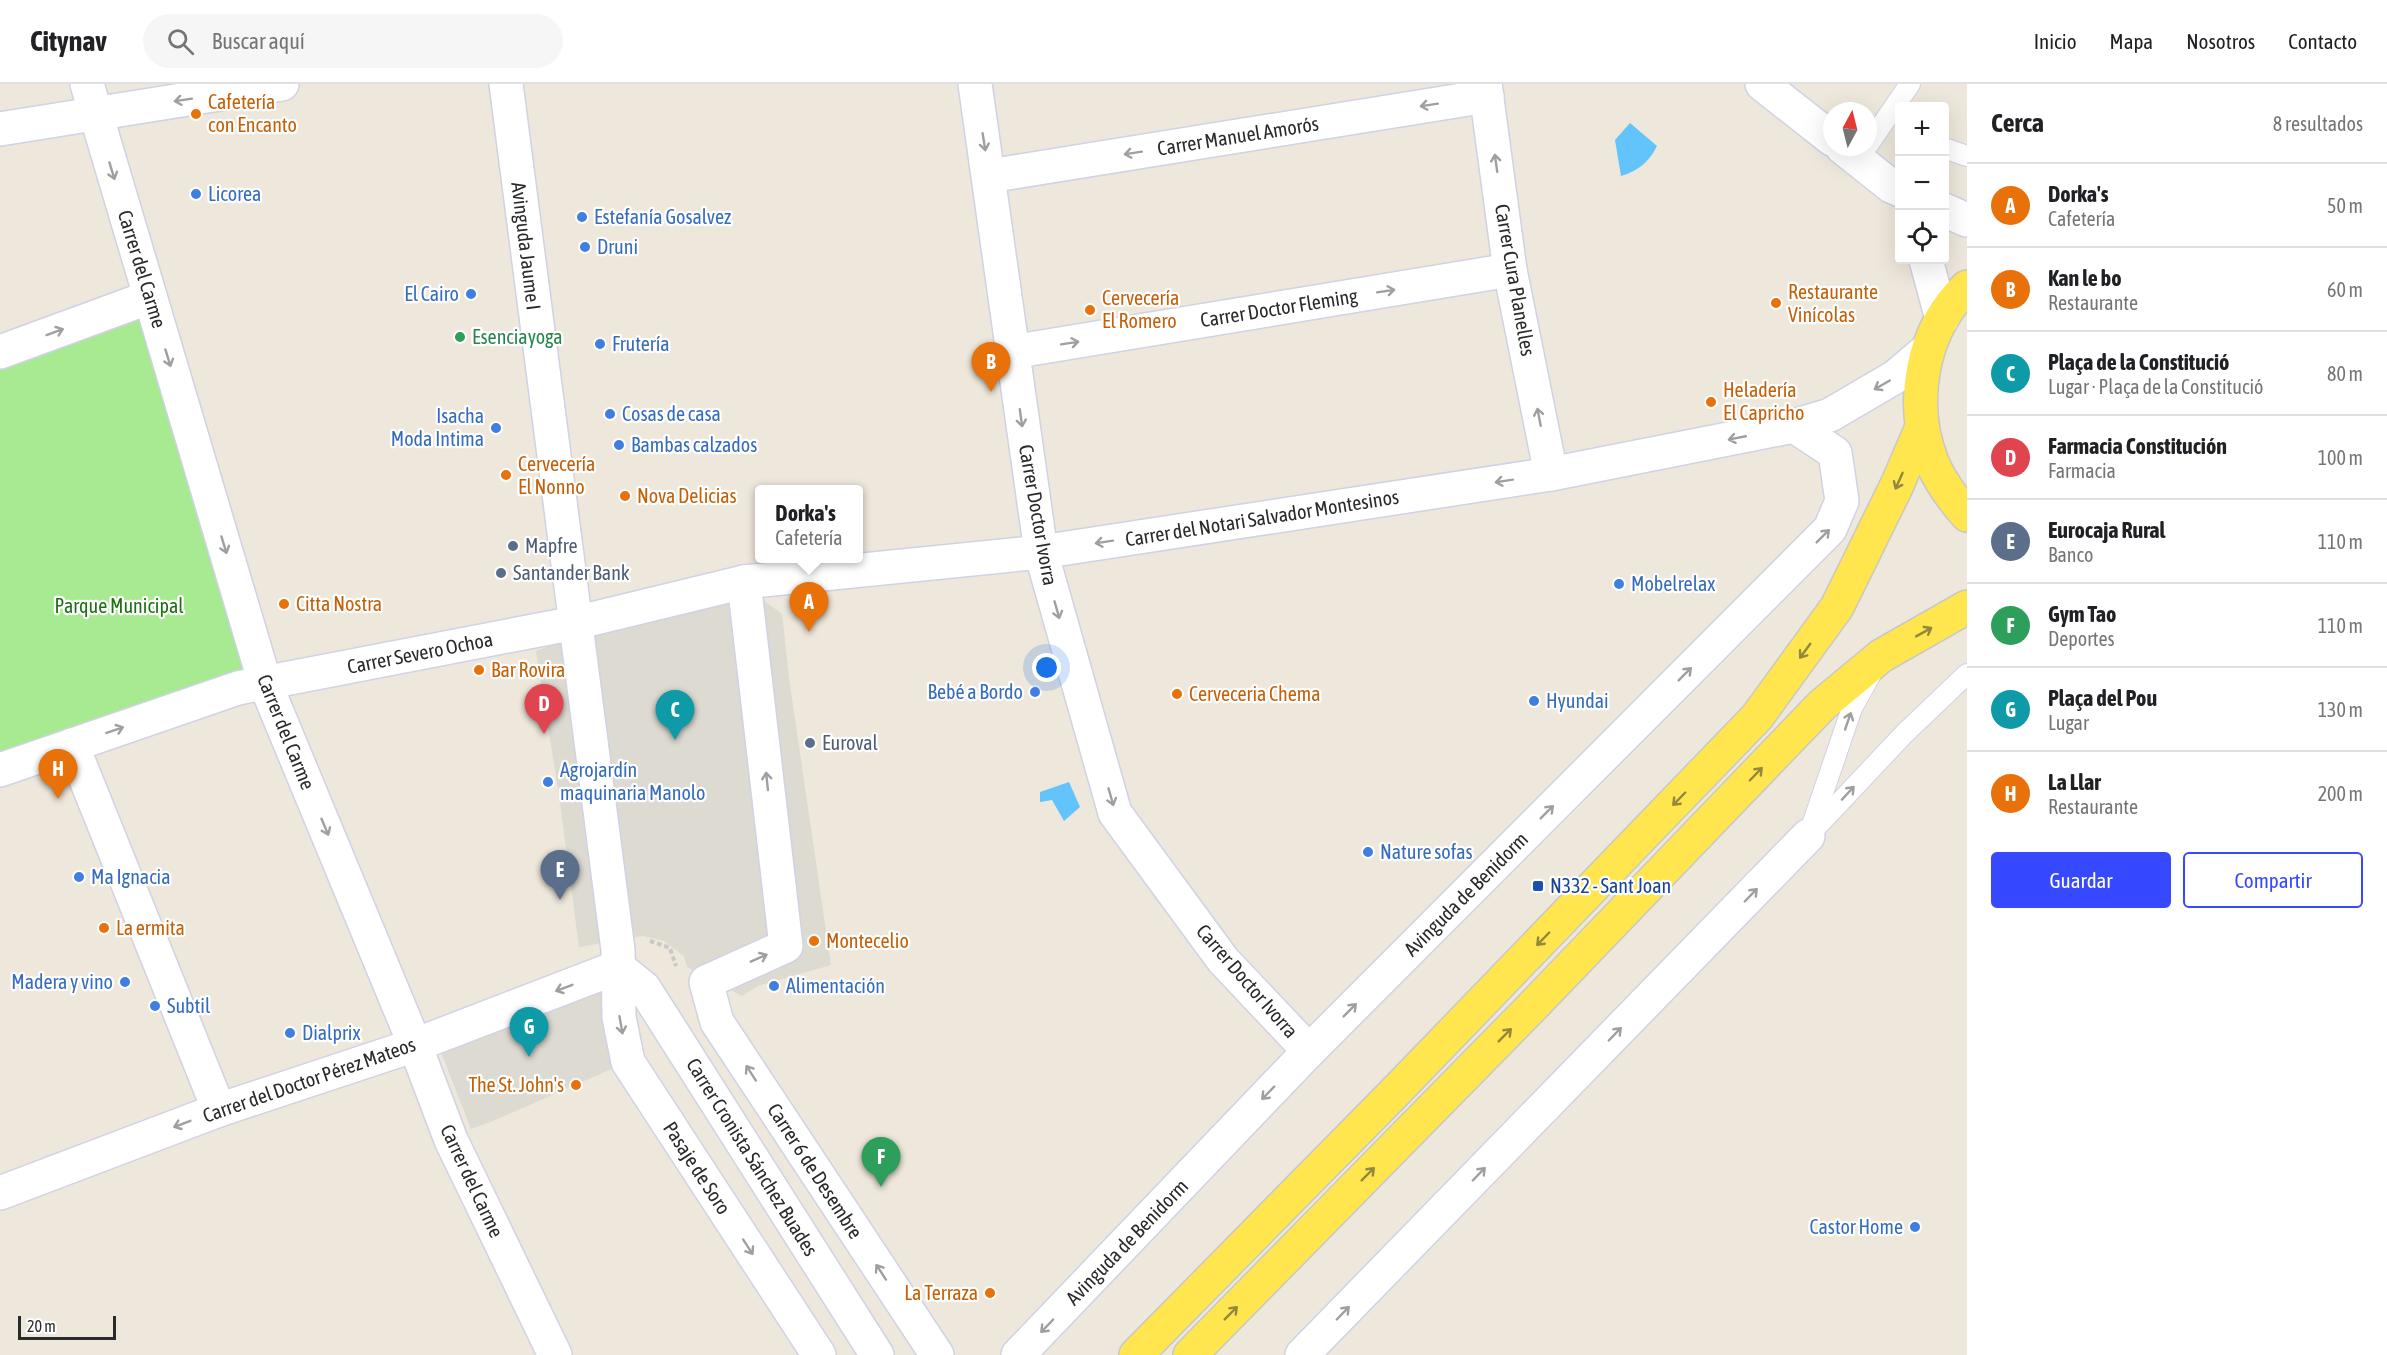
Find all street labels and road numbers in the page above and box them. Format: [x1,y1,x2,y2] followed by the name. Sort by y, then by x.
[1156,111,1320,160] street label: Carrer Manuel Amorós
[507,181,546,311] street label: Avinguda Jaume I
[1491,202,1540,358] street label: Carrer Cura Planelles
[114,207,171,331] street label: Carrer del Carme
[1199,284,1360,331] street label: Carrer Doctor Fleming
[1015,443,1062,587] street label: Carrer Doctor Ivorra
[1124,485,1400,550] street label: Carrer del Notari Salvador Montesinos
[345,627,495,678] street label: Carrer Severo Ochoa
[253,671,320,793] street label: Carrer del Carme
[1399,827,1532,960] street label: Avinguda de Benidorm
[1192,919,1303,1042] street label: Carrer Doctor Ivorra
[200,1032,418,1127] street label: Carrer del Doctor Pérez Mateos
[682,1054,823,1260] street label: Carrer Cronista Sánchez Buades
[763,1099,868,1243] street label: Carrer 6 de Desembre
[659,1117,736,1218] street label: Pasaje de Soro
[436,1121,509,1241] street label: Carrer del Carme
[1061,1174,1192,1309] street label: Avinguda de Benidorm

